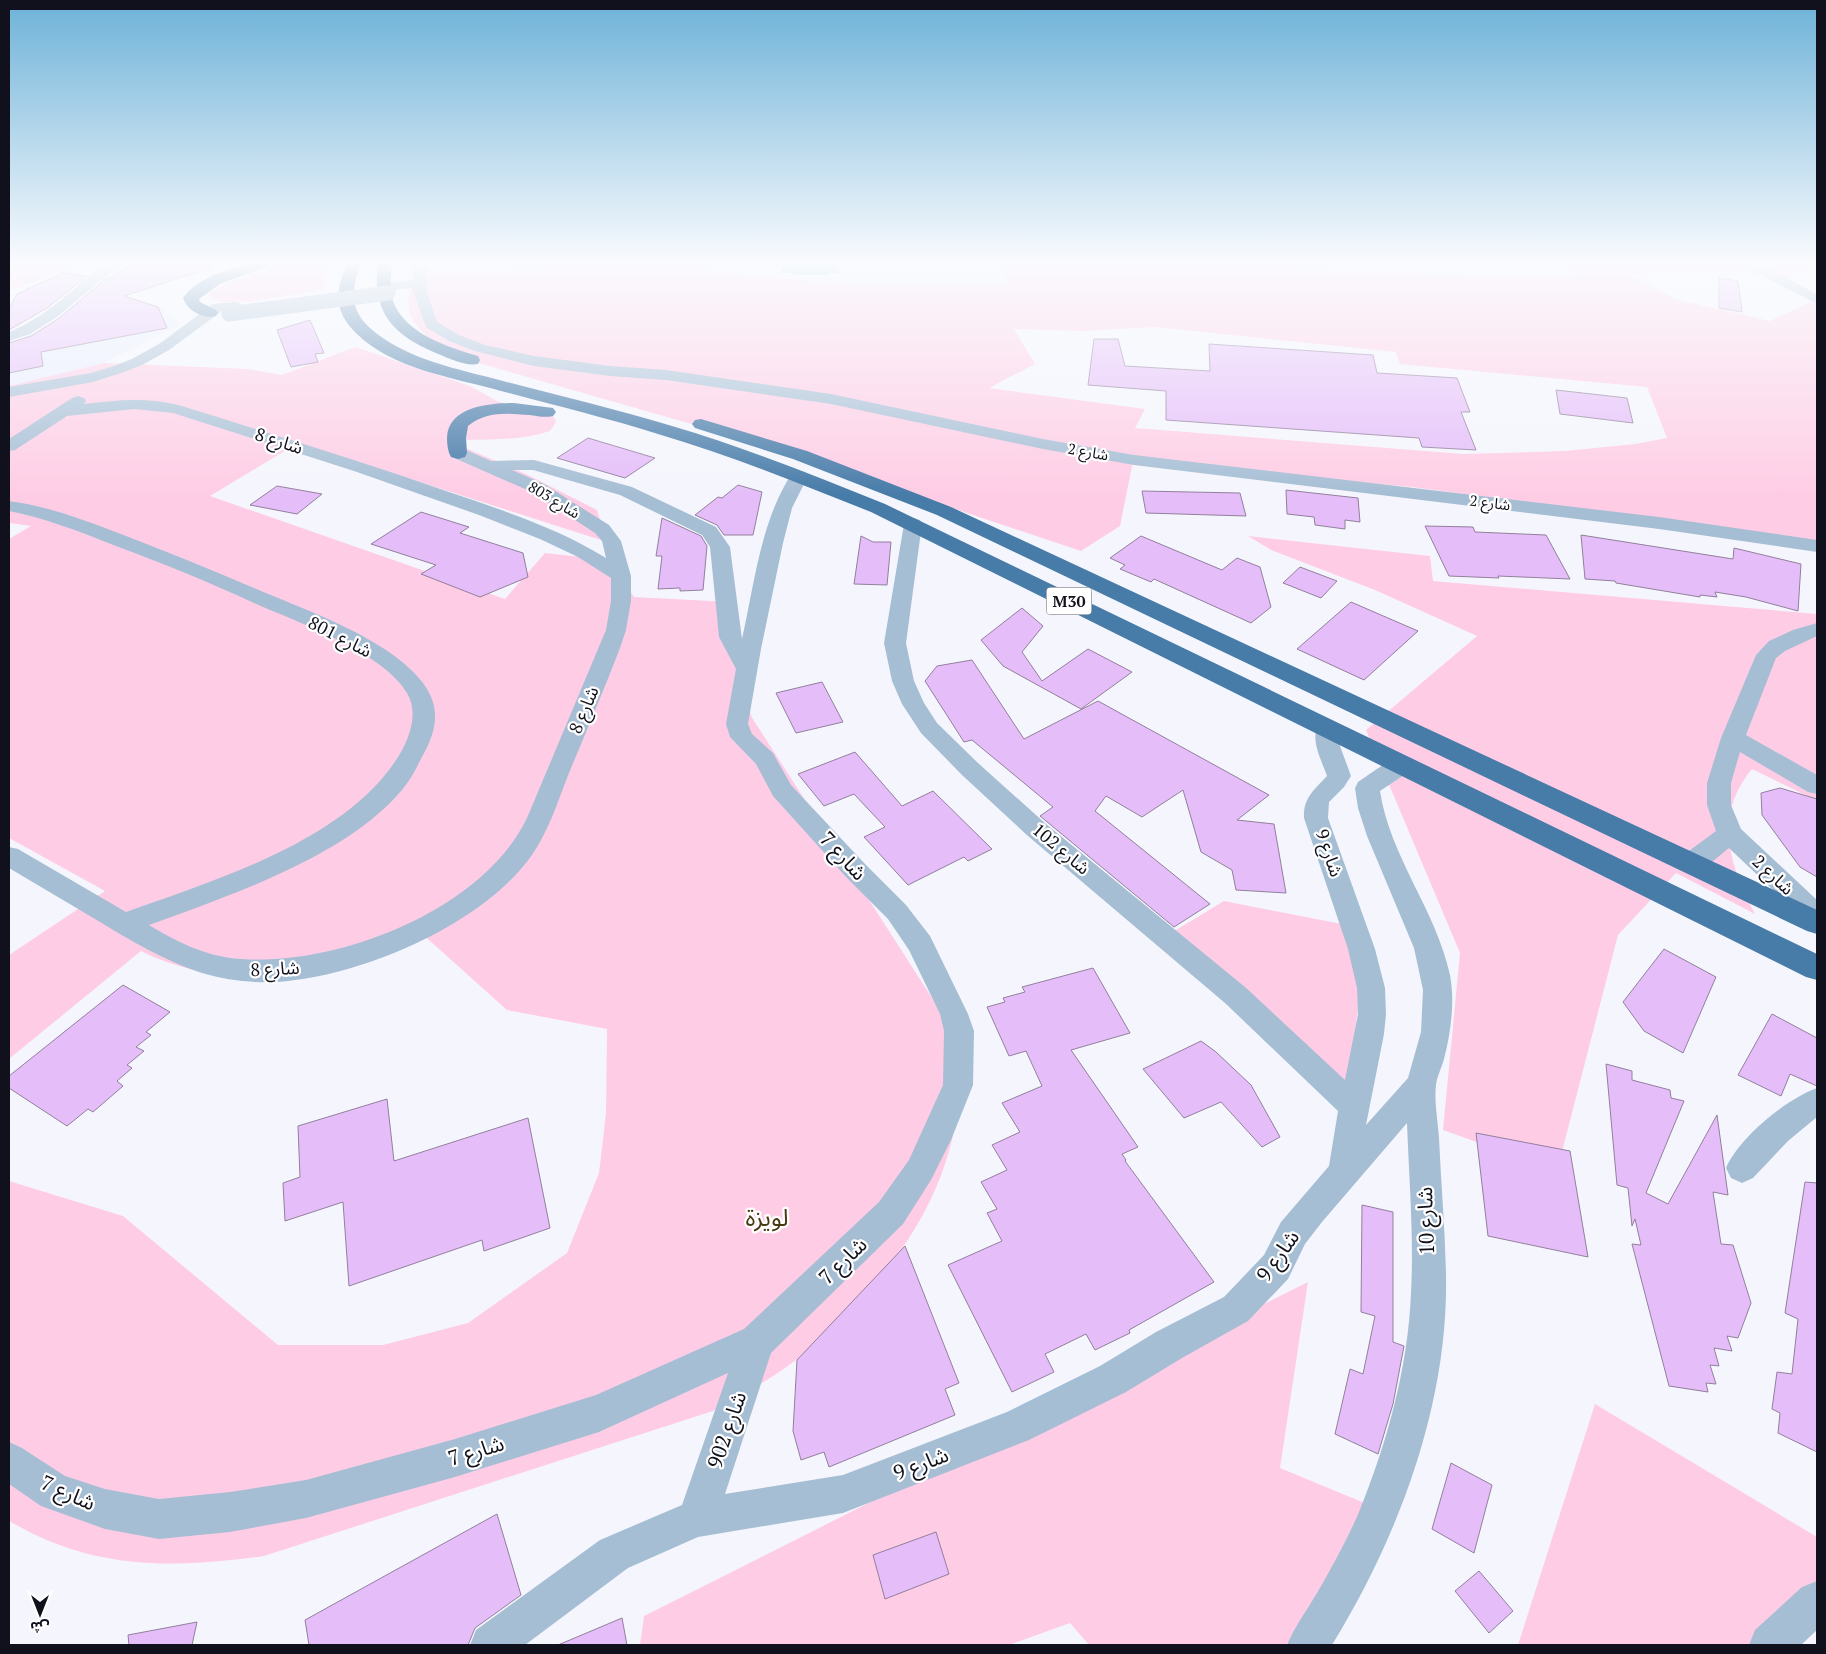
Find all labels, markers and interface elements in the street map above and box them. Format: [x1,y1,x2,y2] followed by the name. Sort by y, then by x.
[251,421,306,462] street label: شارع 8
[1066,438,1110,467] street label: شارع 2
[523,476,584,525] street label: شارع 803
[1468,490,1512,517] street label: شارع 2
[1046,588,1092,614] road number: M30
[303,610,376,665] street label: شارع 801
[562,682,606,738] street label: شارع 8
[1026,817,1096,882] street label: شارع 102
[813,825,873,887] street label: شارع 7
[1308,826,1349,881] street label: شارع 9
[1746,849,1800,902] street label: شارع 2
[250,955,300,984] street label: شارع 8
[1410,1186,1442,1256] street label: شارع 10
[745,1201,789,1233] district label: لويزة
[1249,1224,1307,1288] street label: شارع 9
[812,1230,874,1292] street label: شارع 7
[700,1387,754,1473] street label: شارع 902
[444,1428,508,1474] street label: شارع 7
[889,1440,953,1488] street label: شارع 9
[36,1468,100,1518] street label: شارع 7
[15,1589,65,1639] north arrow
[30,1618,50,1637] text: ش

